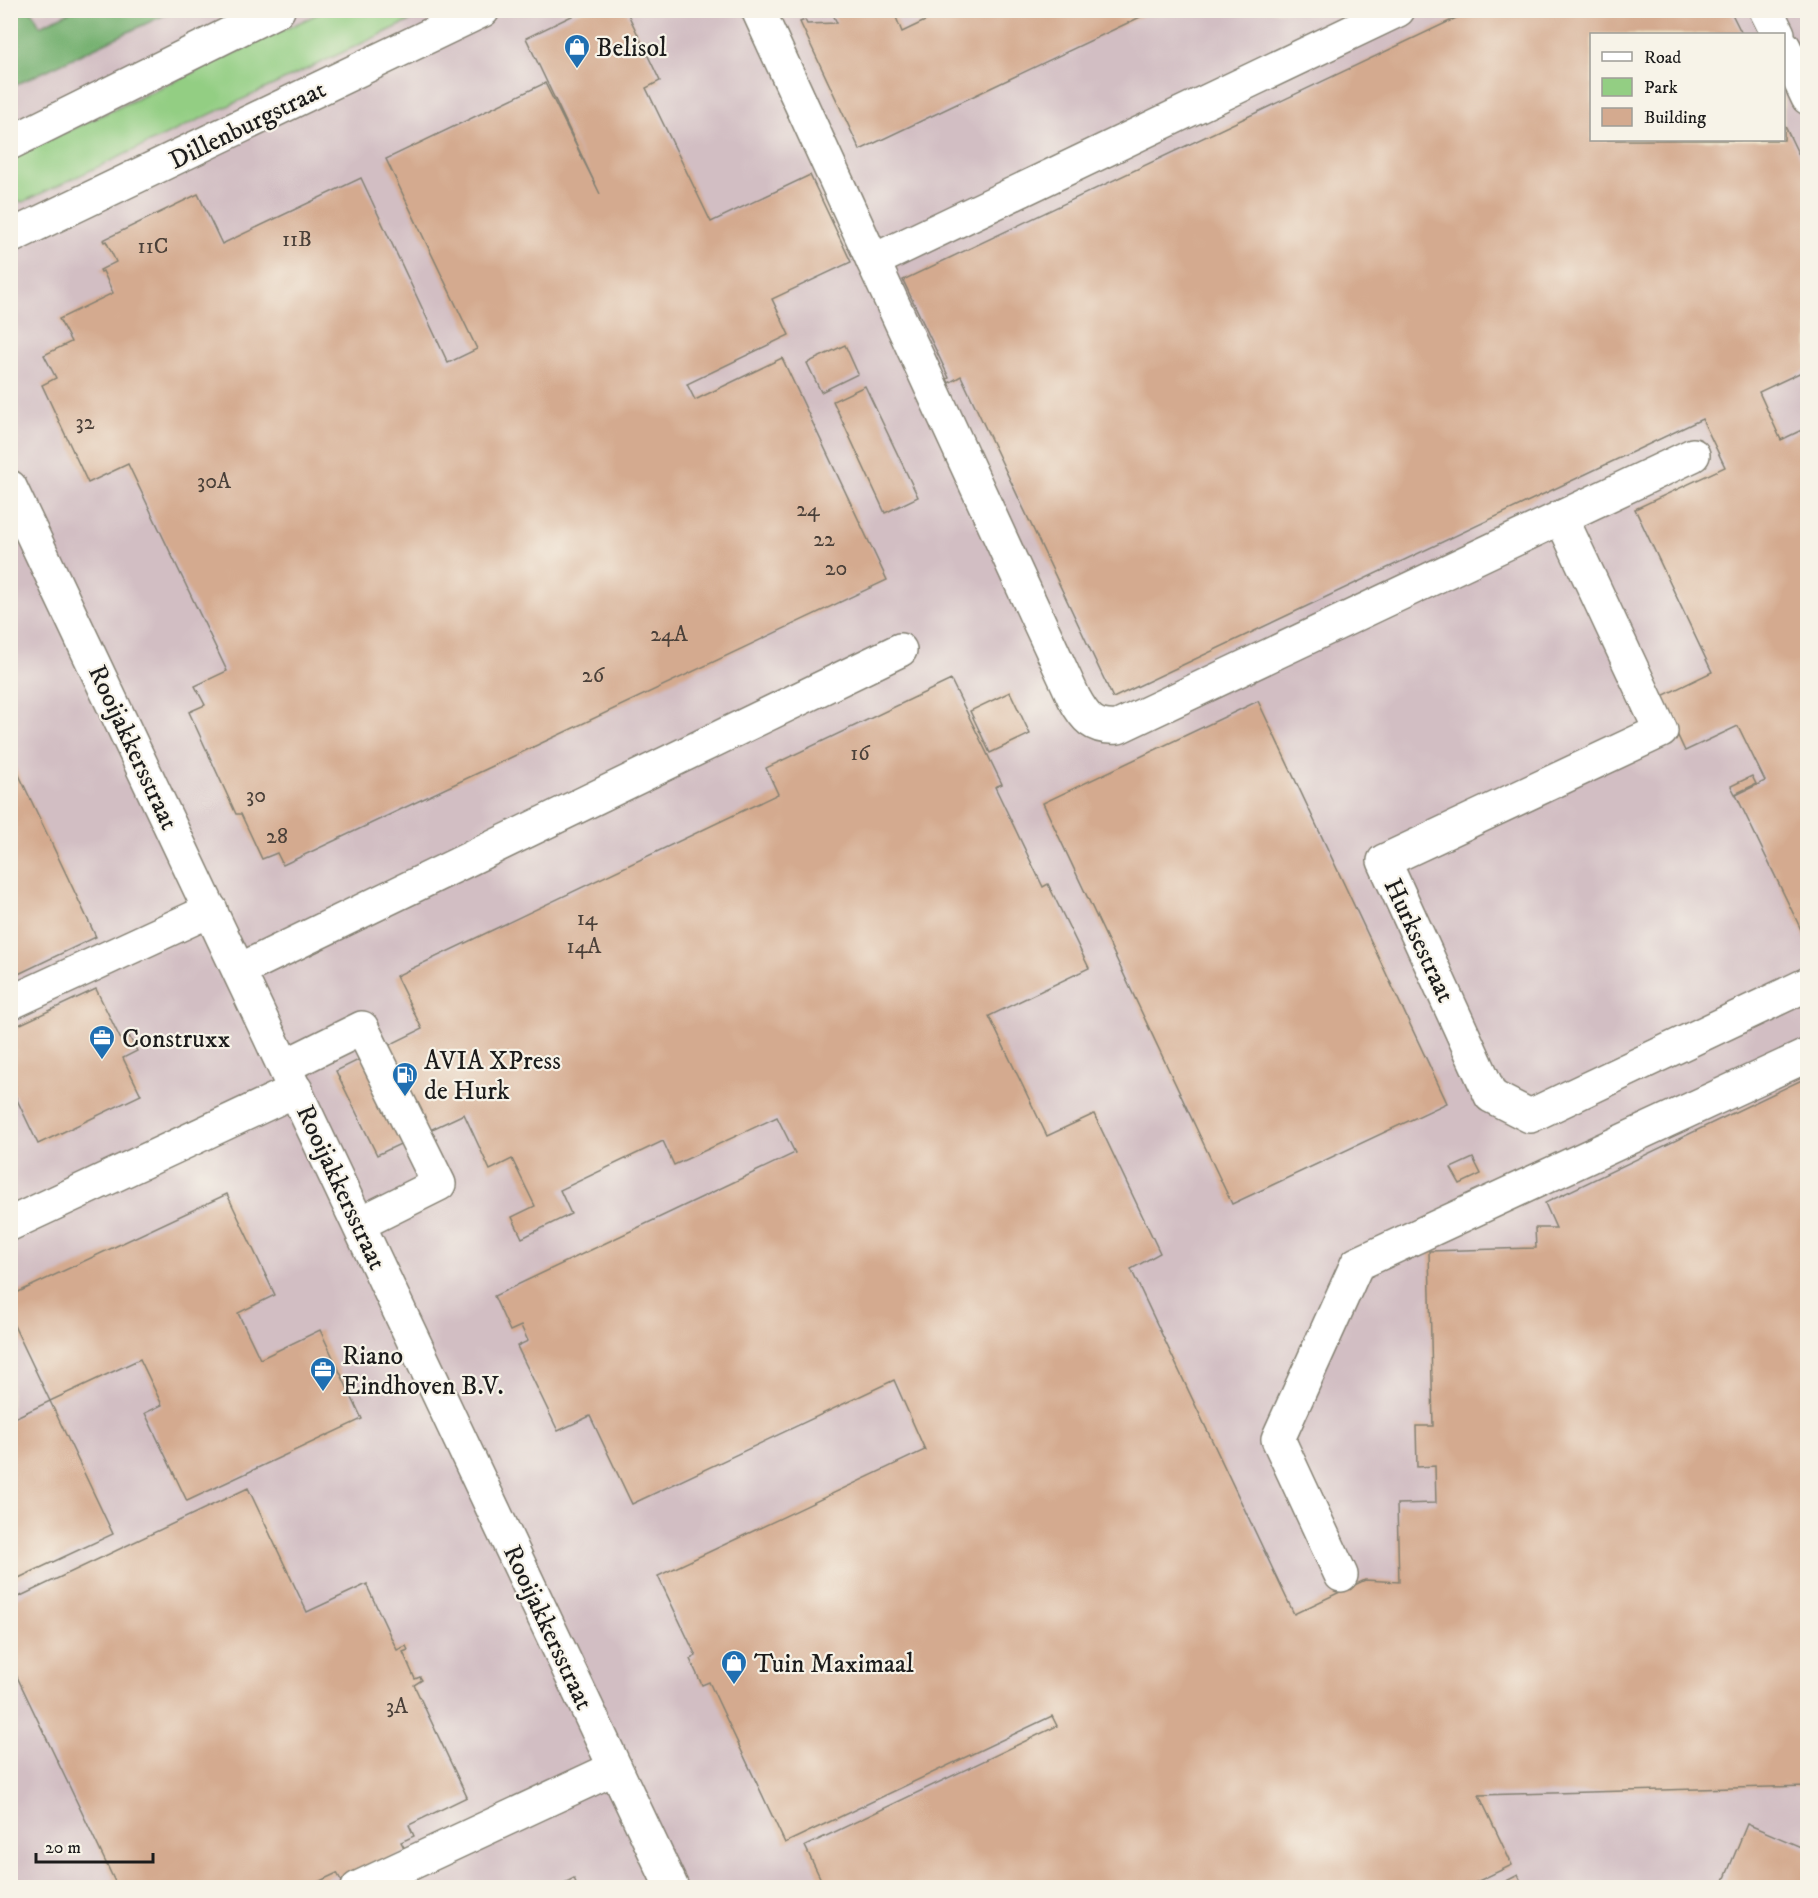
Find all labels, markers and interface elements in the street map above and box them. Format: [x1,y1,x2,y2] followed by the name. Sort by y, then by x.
[562,32,592,70] shop icon: Belisol
[596,32,667,65] place label: Belisol
[1590,33,1785,141] legend
[1644,47,1681,69] text: Road
[164,73,331,177] street label: Dillenburgstraat
[1644,77,1678,99] text: Park
[1644,107,1706,129] text: Building
[282,226,312,253] house number: 11B
[138,233,168,260] house number: 11C
[75,409,95,436] house number: 32
[197,468,232,495] house number: 30A
[796,496,821,523] house number: 24
[813,526,835,553] house number: 22
[825,555,847,582] house number: 20
[650,621,689,648] house number: 24A
[80,660,185,835] street label: Rooijakkersstraat
[582,662,606,689] house number: 26
[850,740,871,767] house number: 16
[246,782,266,809] house number: 30
[266,823,288,850] house number: 28
[1376,873,1462,1008] street label: Hurksestraat
[577,905,599,932] house number: 14
[567,933,602,960] house number: 14A
[87,1023,117,1061] office icon: Construxx
[122,1023,231,1056] place label: Construxx
[424,1045,561,1108] place label: AVIA XPress de Hurk
[390,1060,420,1098] fuel station icon: AVIA XPress de Hurk
[288,1100,393,1275] street label: Rooijakkersstraat
[342,1340,504,1403] place label: Riano Eindhoven B.V.
[308,1355,338,1393] office icon: Riano Eindhoven B.V.
[495,1540,600,1715] street label: Rooijakkersstraat
[719,1648,749,1686] shop icon: Tuin Maximaal
[754,1648,914,1681] place label: Tuin Maximaal
[386,1693,409,1720] house number: 3A
[36,1826,153,1864] scale bar
[45,1837,81,1859] text: 20 m

